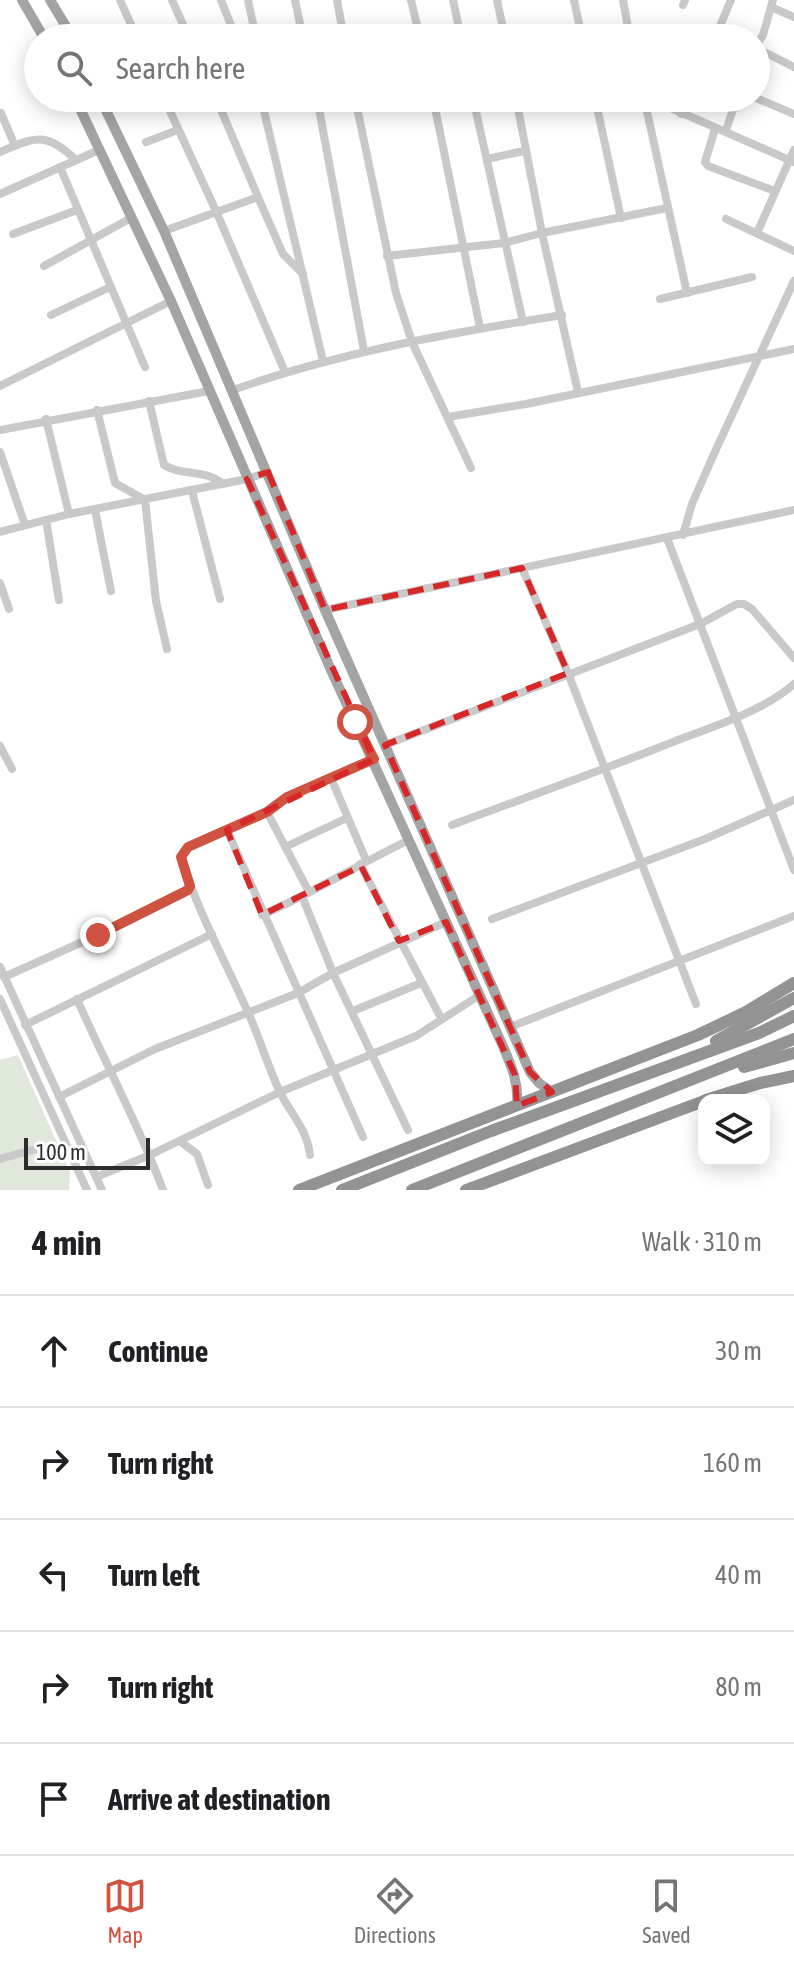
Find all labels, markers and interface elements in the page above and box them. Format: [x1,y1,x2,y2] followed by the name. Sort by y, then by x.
[24,24,770,112] search box
[52,46,96,90] icon: search
[116,51,245,85] text: Search here
[337,704,373,740] route start
[80,917,116,953] route end
[698,1094,770,1166] map controls
[698,1094,770,1166] button: layers
[24,1134,150,1170] scale bar
[36,1139,86,1165] text: 100 m
[32,1223,101,1262] text: 4 min
[642,1227,762,1257] text: Walk · 310 m
[32,1329,76,1373] icon: ahead
[108,1334,208,1368] text: Continue
[715,1336,762,1366] text: 30 m
[32,1441,76,1485] icon: right
[108,1446,214,1480] text: Turn right
[703,1448,762,1478] text: 160 m
[32,1553,76,1597] icon: left
[108,1558,200,1592] text: Turn left
[715,1560,762,1590] text: 40 m
[32,1665,76,1709] icon: right
[108,1670,214,1704] text: Turn right
[715,1672,762,1702] text: 80 m
[32,1777,76,1821] icon: arrive
[108,1782,330,1816] text: Arrive at destination
[103,1874,147,1948] tab: Map
[354,1874,436,1948] tab: Directions
[642,1874,691,1948] tab: Saved

